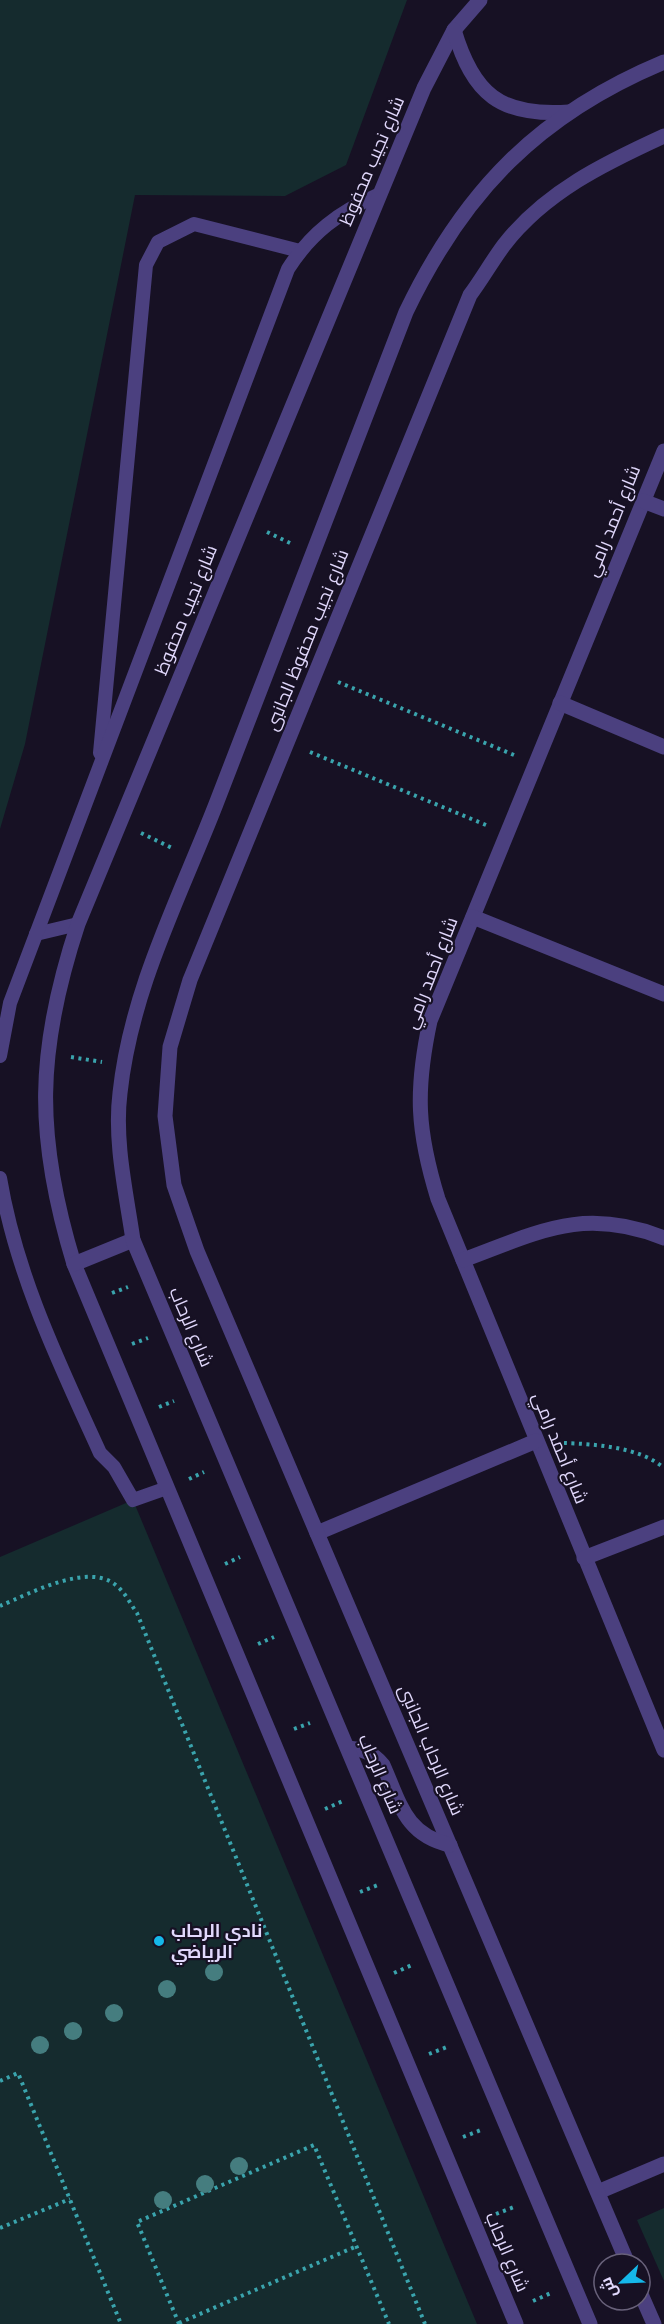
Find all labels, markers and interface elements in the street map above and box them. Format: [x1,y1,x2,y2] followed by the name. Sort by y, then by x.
[335,93,410,229] street label: شارع نجيب محفوظ
[581,462,648,581] street label: شارع أحمد رامي
[150,542,223,679] street label: شارع نجيب محفوظ
[261,546,354,734] street label: شارع نجيب محفوظ الجانبى
[400,914,465,1033] street label: شارع أحمد رامي
[163,1284,218,1371] street label: شارع الرحاب
[525,1389,592,1508] street label: شارع أحمد رامي
[393,1681,468,1819] street label: شارع الرحاب الجانبى
[352,1731,407,1818] street label: شارع الرحاب
[171,1920,262,1966] place label: نادي الرحاب الرياضي
[152,1934,166,1948] marker: نادي الرحاب الرياضي
[479,2209,534,2296] street label: شارع الرحاب
[592,2252,652,2312] north arrow
[596,2275,621,2301] text: ش

